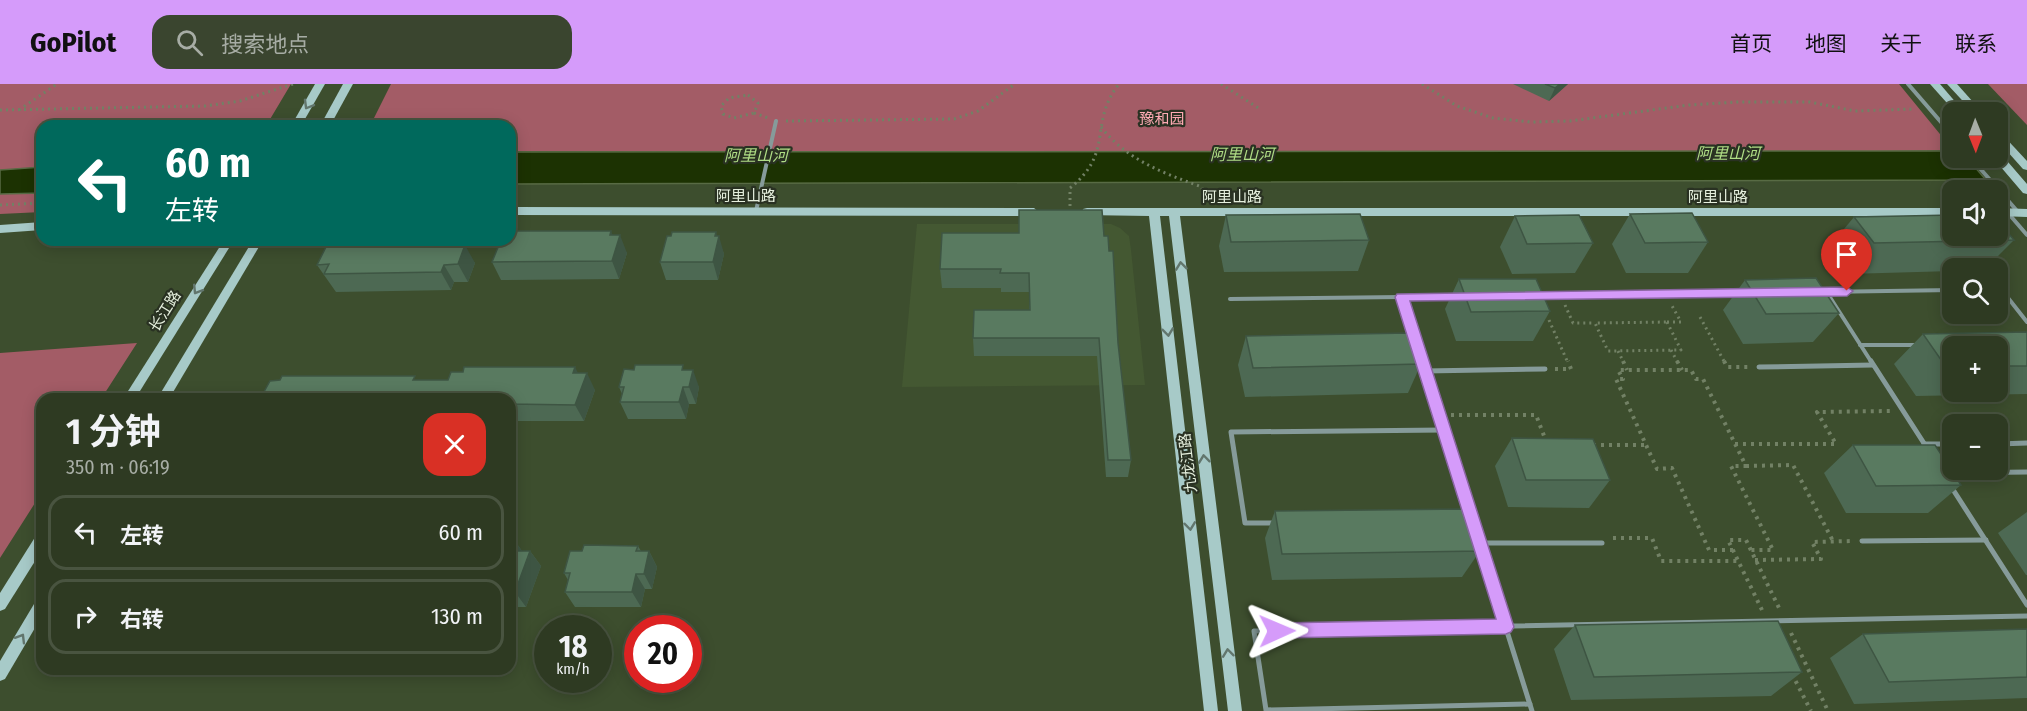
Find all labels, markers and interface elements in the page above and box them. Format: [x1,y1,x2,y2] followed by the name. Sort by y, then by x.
[152,15,572,69] search box
[30,26,116,59] text: GoPilot
[173,26,206,59] icon: search
[221,31,309,58] text: 搜索地点
[1730,31,1772,57] text: 首页
[1805,31,1847,57] text: 地图
[1880,31,1922,57] text: 关于
[1955,31,1997,57] text: 联系
[304,99,315,109] one-way arrow
[1942,102,2008,168] north arrow
[1942,102,2008,480] map controls
[1139,110,1185,128] park label: 豫和园
[165,138,251,188] text: 60 m
[66,144,144,222] icon: left
[1696,144,1763,163] water label: 阿里山河
[1210,145,1277,164] water label: 阿里山河
[724,146,791,165] water label: 阿里山河
[1942,180,2008,246] button: sound
[716,187,776,205] street label: 阿里山路
[1202,188,1262,206] street label: 阿里山路
[1688,188,1748,206] street label: 阿里山路
[165,195,219,227] text: 左转
[1821,229,1872,291] pin
[1830,238,1863,271] icon: arrive
[1942,258,2008,324] button: search
[1175,261,1188,270] one-way arrow
[194,283,205,294] one-way arrow
[145,287,185,335] street label: 长江路
[1161,328,1173,337] one-way arrow
[1942,336,2008,402] button: +
[66,410,161,454] text: 1 分钟
[423,413,486,476] button: close
[1942,414,2008,480] button: −
[1175,432,1201,494] street label: 九龙江路
[66,455,170,479] text: 350 m · 06:19
[1199,455,1211,464] one-way arrow
[69,516,102,549] icon: left
[439,519,483,546] text: 60 m
[1183,521,1196,531] one-way arrow
[120,522,164,549] text: 左转
[1245,599,1309,663] position arrow
[69,600,102,633] icon: right
[431,603,483,630] text: 130 m
[120,606,164,633] text: 右转
[624,615,702,693] speed limit sign: 20
[559,629,587,665] text: 18
[14,634,25,644] one-way arrow
[1222,648,1235,658] one-way arrow
[556,660,590,678] text: km/h

